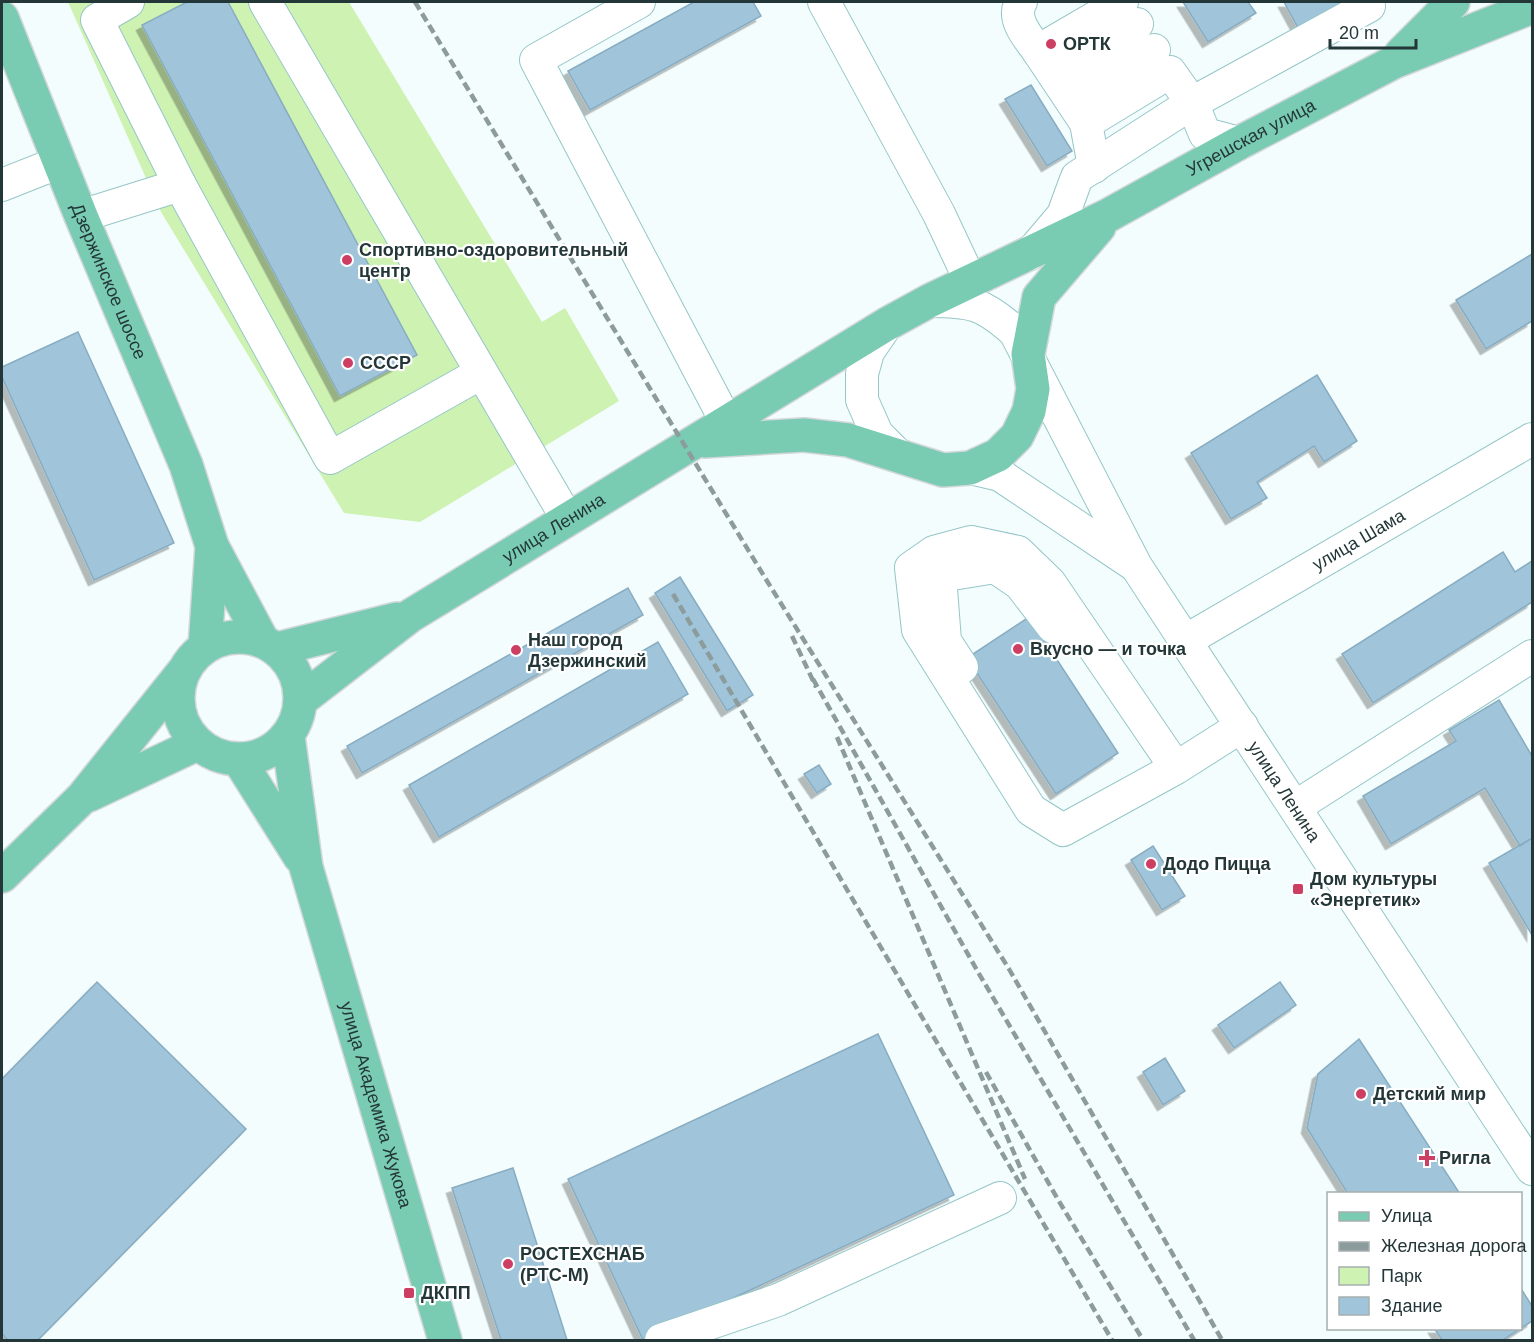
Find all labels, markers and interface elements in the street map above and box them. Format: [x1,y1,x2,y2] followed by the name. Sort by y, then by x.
[1330,12,1416,50] scale bar
[1339,23,1379,43] text: 20 m
[1063,34,1112,54] place label: ОРТК
[1044,37,1058,51] marker: ОРТК
[1183,94,1320,180] street label: Угрешская улица
[67,200,150,362] street label: Дзержинское шоссе
[359,240,628,281] place label: Спортивно-оздоровительный центр
[340,253,354,267] marker: Спортивно-оздоровительный центр
[360,353,411,373] place label: СССР
[341,356,355,370] marker: СССР
[499,489,609,567] street label: улица Ленина
[1309,505,1409,575] street label: улица Шама
[528,630,647,671] place label: Наш город Дзержинский
[1030,639,1187,659] place label: Вкусно — и точка
[1011,642,1025,656] marker: Вкусно — и точка
[509,643,523,657] marker: Наш город Дзержинский
[1244,737,1325,846] street label: улица Ленина
[1163,854,1272,874] place label: Додо Пицца
[1144,857,1158,871] marker: Додо Пицца
[1310,869,1437,910] place label: Дом культуры «Энергетик»
[1291,882,1305,896] marker: Дом культуры «Энергетик»
[336,999,416,1211] street label: улица Академика Жукова
[1373,1084,1486,1104] place label: Детский мир
[1354,1087,1368,1101] marker: Детский мир
[1439,1148,1492,1168] place label: Ригла
[1420,1151,1434,1165] marker: Ригла
[1327,1192,1522,1330] legend
[1381,1206,1433,1226] text: Улица
[1381,1236,1528,1256] text: Железная дорога
[520,1244,645,1285] place label: РОСТЕХСНАБ (РТС-М)
[501,1257,515,1271] marker: РОСТЕХСНАБ (РТС-М)
[1381,1266,1422,1286] text: Парк
[421,1283,471,1303] place label: ДКПП
[402,1286,416,1300] marker: ДКПП
[1381,1296,1442,1316] text: Здание

